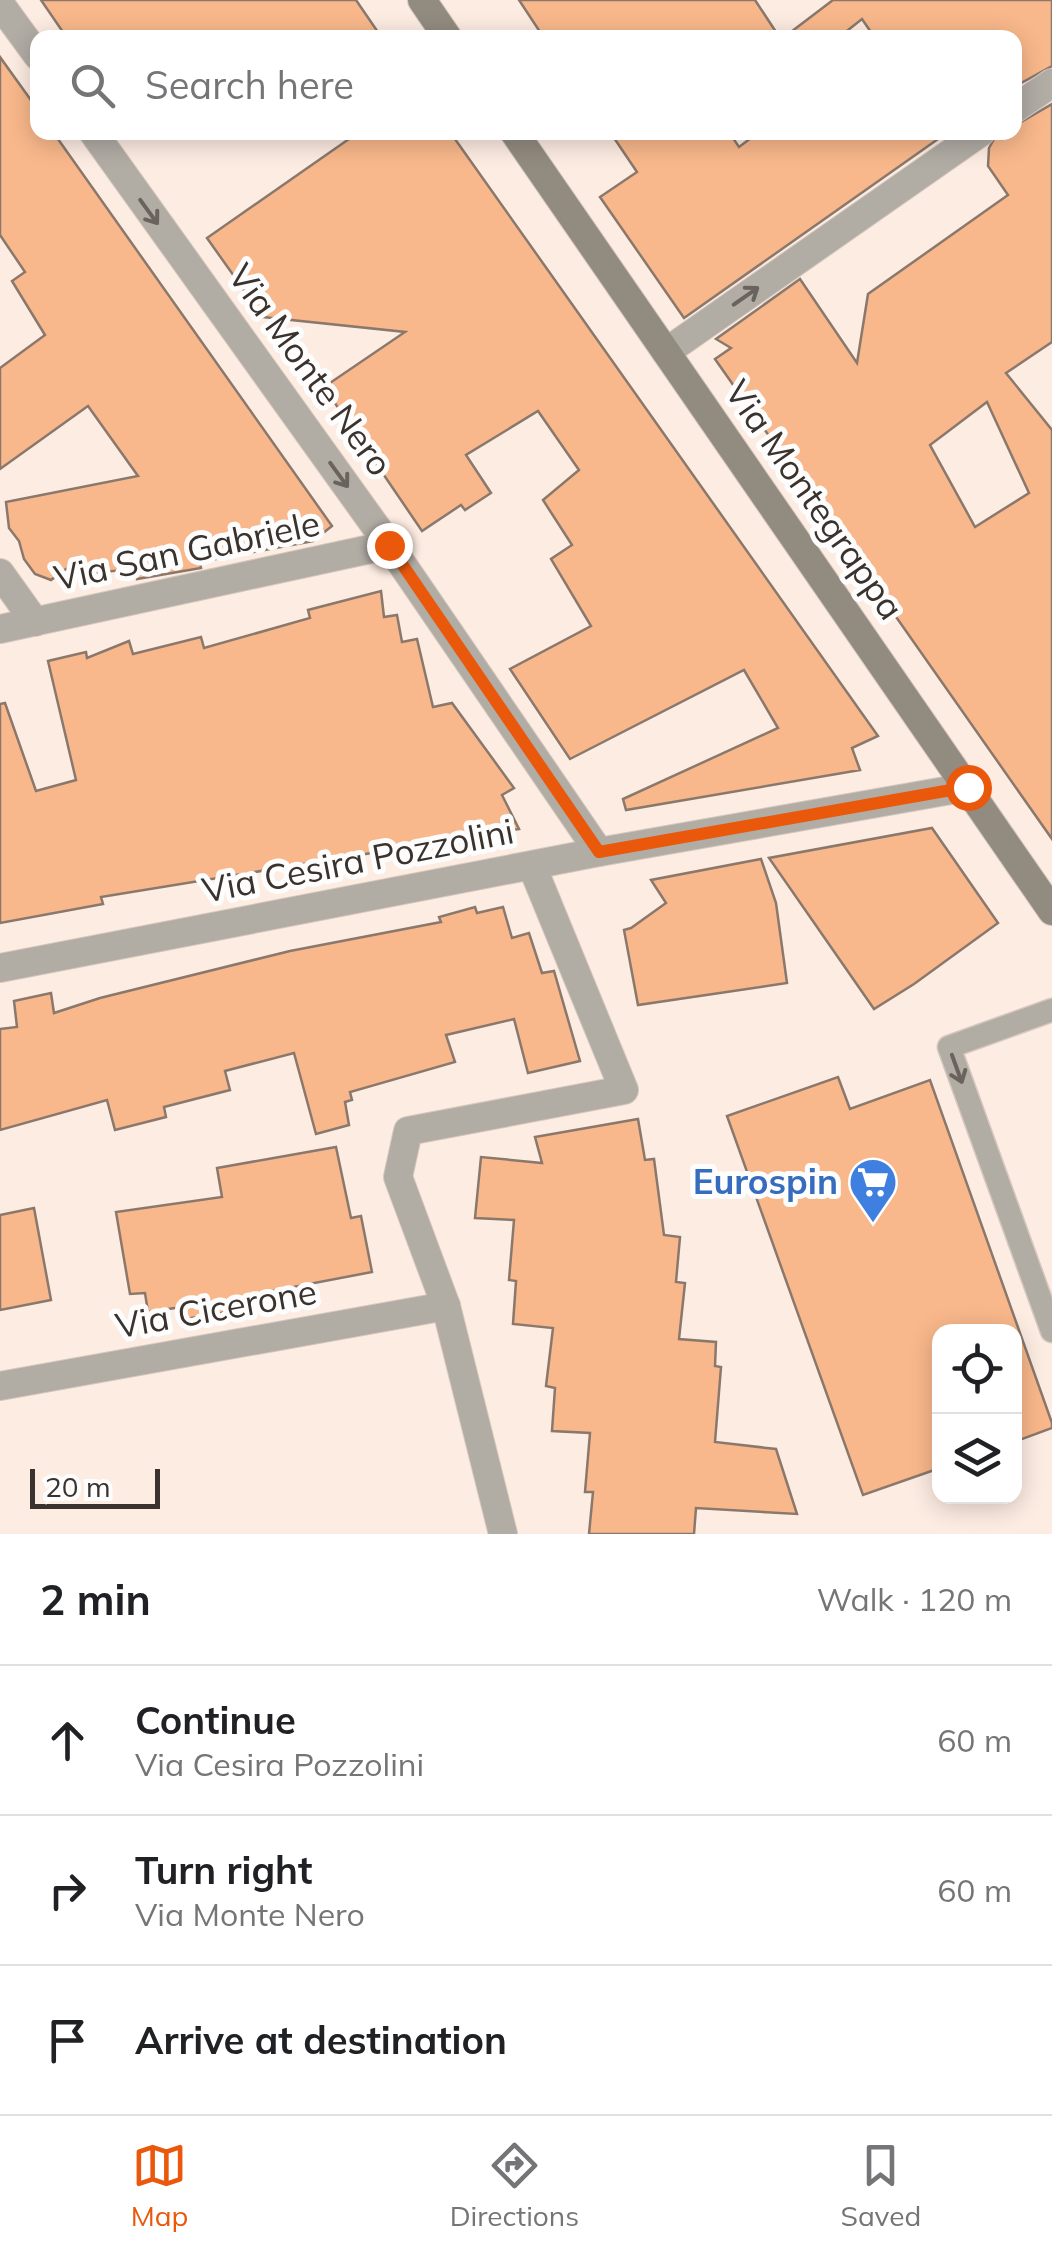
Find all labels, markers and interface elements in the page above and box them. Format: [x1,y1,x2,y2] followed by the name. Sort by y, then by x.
[30,30,1022,140] search box
[65,58,120,113] icon: search
[145,61,354,109] text: Search here
[139,197,160,225] one-way arrow
[219,255,402,484] street label: Via Monte Nero
[732,286,760,307] one-way arrow
[716,371,914,628] street label: Via Montegrappa
[329,461,350,489] one-way arrow
[50,500,324,600] street label: Via San Gabriele
[367,523,413,569] route end
[946,765,992,811] route start
[198,808,517,912] street label: Via Cesira Pozzolini
[949,1052,967,1083] one-way arrow
[847,1156,899,1224] supermarket icon: Eurospin
[693,1159,838,1203] place label: Eurospin
[112,1269,320,1347] street label: Via Cicerone
[932,1324,1022,1504] map controls
[932,1324,1022,1414] button: locate
[932,1414,1022,1504] button: layers
[30,1464,160,1508] scale bar
[45,1469,111,1504] text: 20 m
[40,1573,151,1626] text: 2 min
[817,1579,1012,1619] text: Walk · 120 m
[135,1696,296,1744] text: Continue
[40,1713,95,1768] icon: ahead
[937,1720,1012,1760] text: 60 m
[135,1744,424,1784] text: Via Cesira Pozzolini
[135,1846,312,1894] text: Turn right
[40,1863,95,1918] icon: right
[937,1870,1012,1910] text: 60 m
[135,1894,365,1934] text: Via Monte Nero
[40,2013,95,2068] icon: arrive
[135,2016,507,2064] text: Arrive at destination
[131,2138,188,2233] tab: Map
[450,2138,579,2233] tab: Directions
[840,2138,921,2233] tab: Saved

